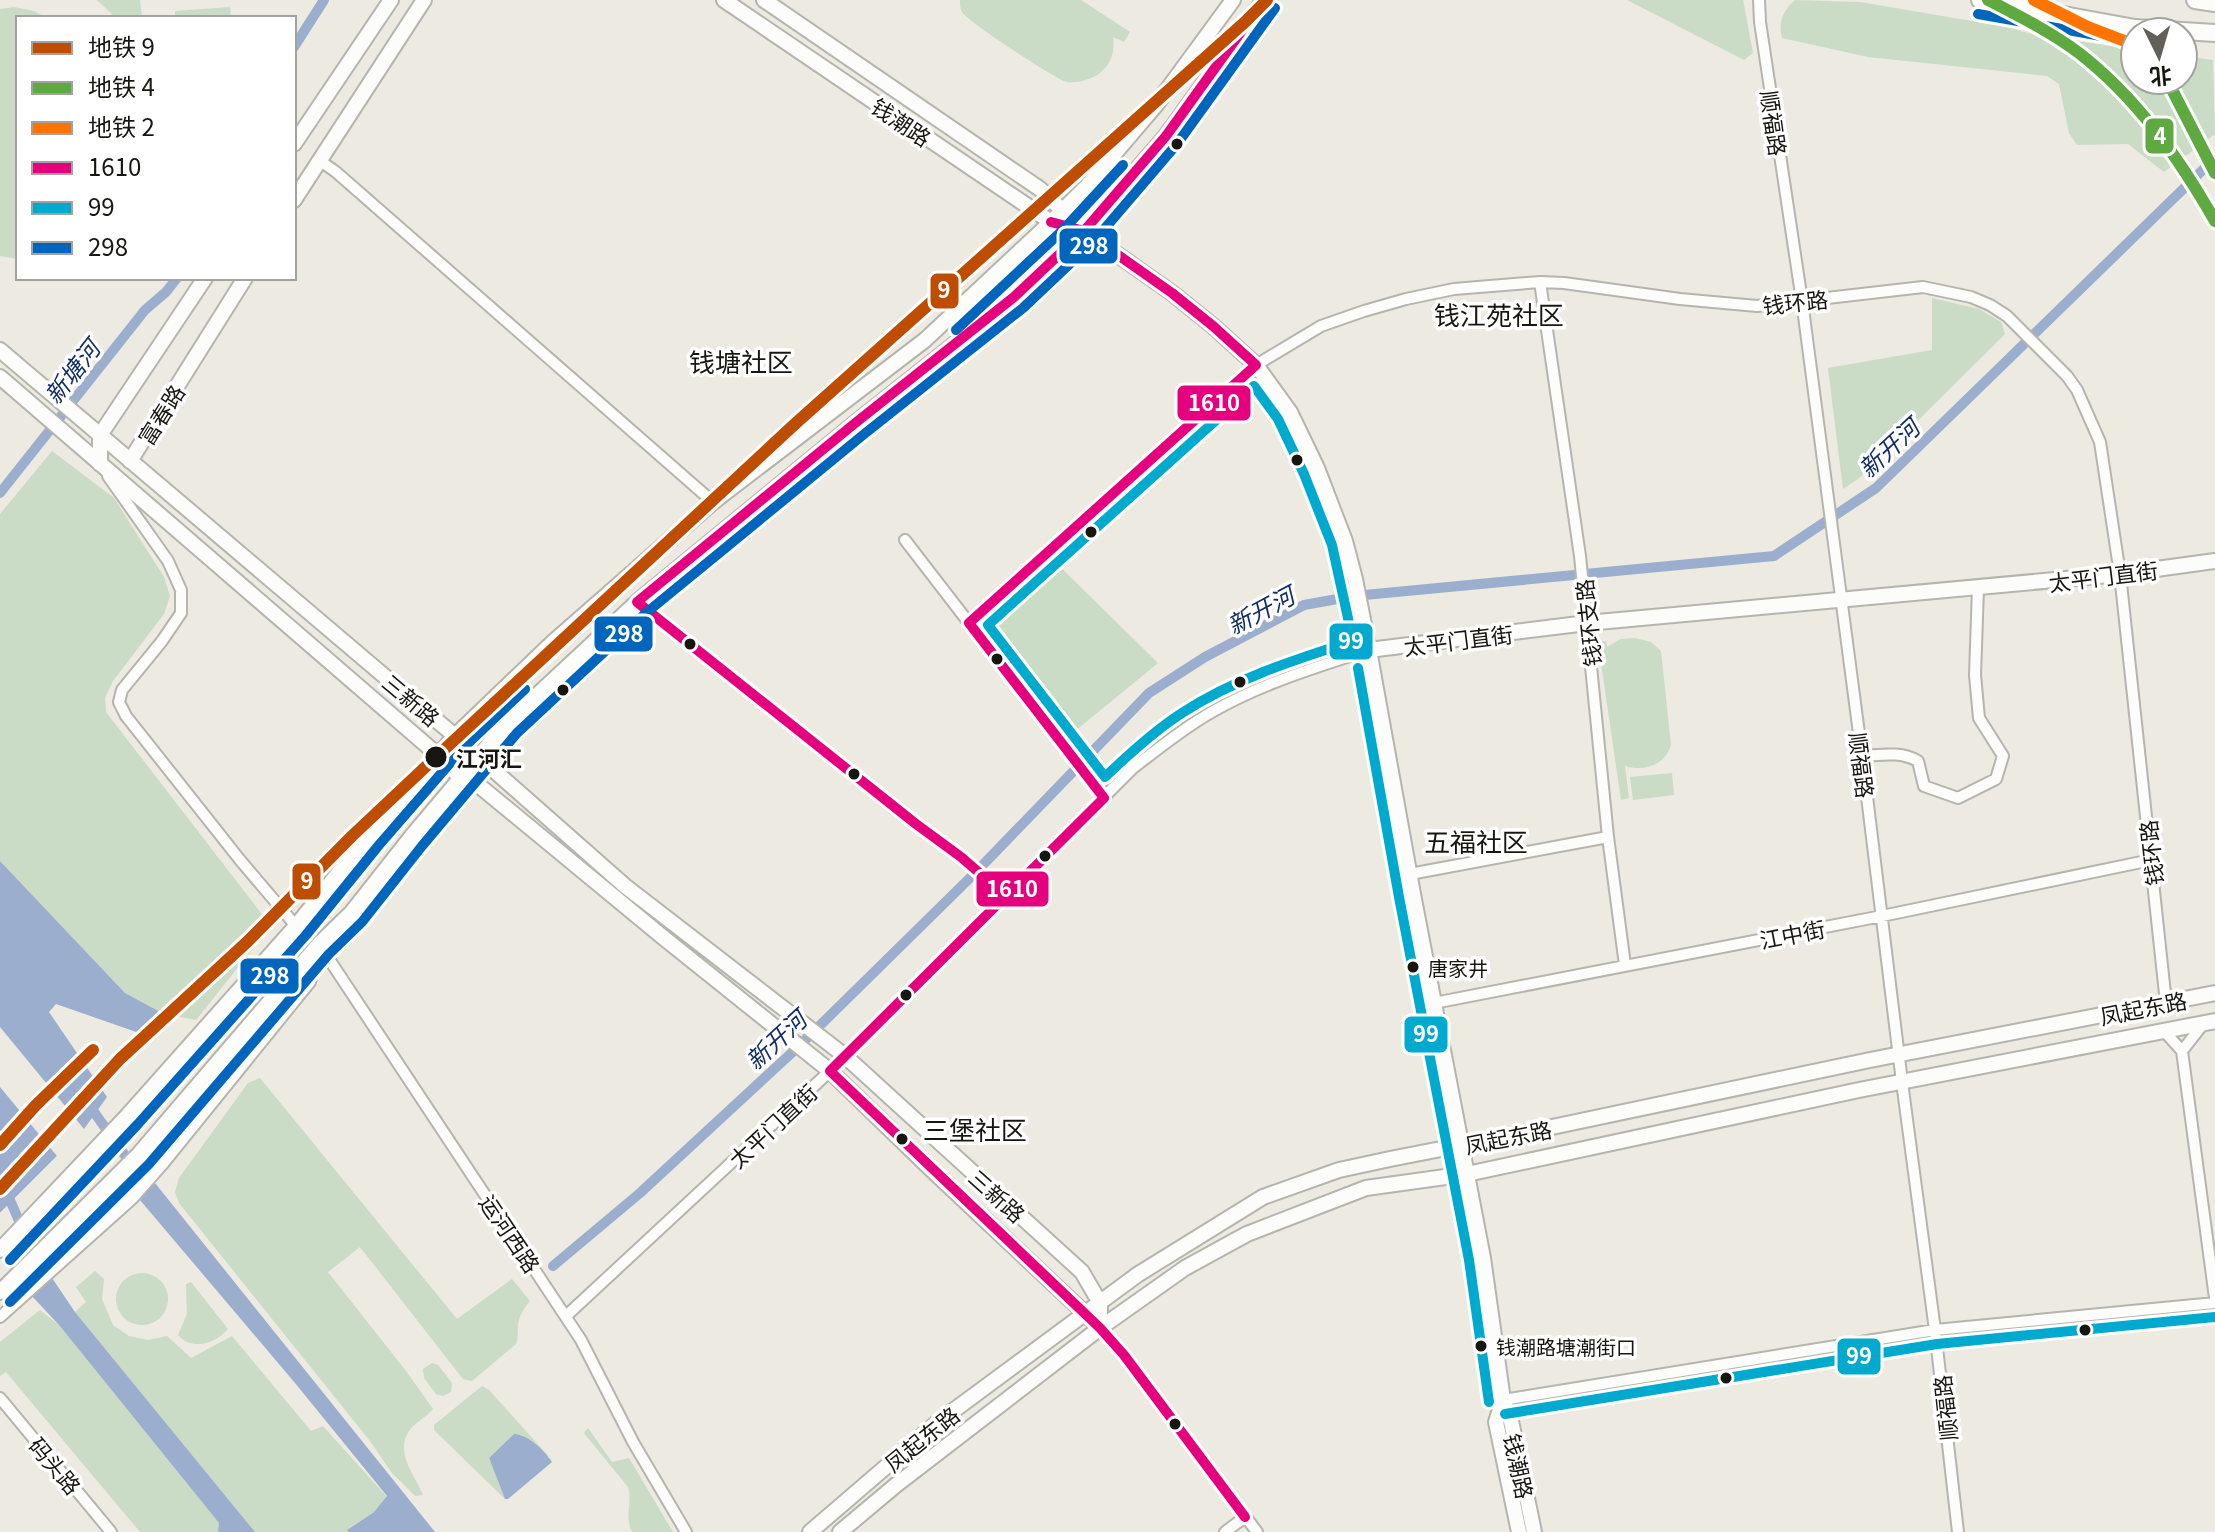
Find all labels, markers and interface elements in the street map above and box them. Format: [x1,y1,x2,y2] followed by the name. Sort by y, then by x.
[16,16,296,280] legend
[2119,16,2199,96] north arrow
[88,28,155,63] text: 地铁 9
[2149,61,2173,95] text: 北
[88,68,155,103] text: 地铁 4
[1755,88,1795,158] street label: 顺福路
[866,89,938,153] street label: 钱潮路
[88,108,155,143] text: 地铁 2
[2144,117,2175,155] line badge: 4
[2154,118,2167,150] text: 4
[1169,136,1185,152] unlabelled marker
[88,148,141,183] text: 1610
[88,188,115,223] text: 99
[1058,227,1119,265] line badge: 298
[88,228,128,263] text: 298
[1070,228,1108,260] text: 298
[929,272,960,310] line badge: 9
[938,272,950,304] text: 9
[1761,282,1829,320] street label: 钱环路
[1434,295,1564,332] district label: 钱江苑社区
[35,329,109,410] water label: 新塘河
[689,342,793,379] district label: 钱塘社区
[129,378,191,450] street label: 富春路
[1176,384,1252,422] line badge: 1610
[1188,385,1240,417] text: 1610
[1850,407,1929,484] water label: 新开河
[1289,452,1305,468] unlabelled marker
[1083,524,1099,540] unlabelled marker
[2046,552,2160,598] street label: 太平门直街
[1220,575,1304,641] water label: 新开河
[1566,578,1608,668] street label: 钱环支路
[593,615,654,653] line badge: 298
[605,616,643,648] text: 298
[1401,616,1515,662] street label: 太平门直街
[1328,622,1374,661] line badge: 99
[1338,623,1364,655] text: 99
[682,636,698,652] unlabelled marker
[989,651,1005,667] unlabelled marker
[376,666,448,732] street label: 三新路
[1232,674,1248,690] unlabelled marker
[555,682,571,698] unlabelled marker
[1843,730,1883,800] street label: 顺福路
[456,741,522,773] place label: 江河汇
[423,744,449,770] marker: 江河汇
[846,766,862,782] unlabelled marker
[2131,819,2169,887] street label: 钱环路
[1424,822,1528,859] district label: 五福社区
[1037,848,1053,864] unlabelled marker
[291,862,322,901] line badge: 9
[301,863,313,895] text: 9
[975,870,1050,908] line badge: 1610
[986,871,1038,903] text: 1610
[1757,911,1827,955] street label: 江中街
[1428,953,1488,982] place label: 唐家井
[239,957,300,995] line badge: 298
[251,958,289,990] text: 298
[1405,959,1421,975] marker: 唐家井
[2097,983,2189,1031] street label: 凤起东路
[898,987,914,1003] unlabelled marker
[737,999,816,1076] water label: 新开河
[1403,1015,1449,1054] line badge: 99
[1413,1016,1439,1048] text: 99
[721,1076,823,1174] street label: 太平门直街
[923,1110,1027,1147] district label: 三堡社区
[1462,1112,1554,1160] street label: 凤起东路
[894,1131,910,1147] unlabelled marker
[963,1161,1033,1229] street label: 三新路
[473,1188,549,1278] street label: 运河西路
[2077,1322,2093,1338] unlabelled marker
[1496,1332,1636,1361] place label: 钱潮路塘潮街口
[1836,1337,1882,1376] line badge: 99
[1473,1338,1489,1354] marker: 钱潮路塘潮街口
[1846,1338,1872,1370] text: 99
[1718,1370,1734,1386] unlabelled marker
[1925,1374,1963,1442] street label: 顺福路
[877,1398,965,1478] street label: 凤起东路
[1167,1416,1183,1432] unlabelled marker
[23,1429,89,1501] street label: 码头路
[1497,1430,1543,1502] street label: 钱潮路

